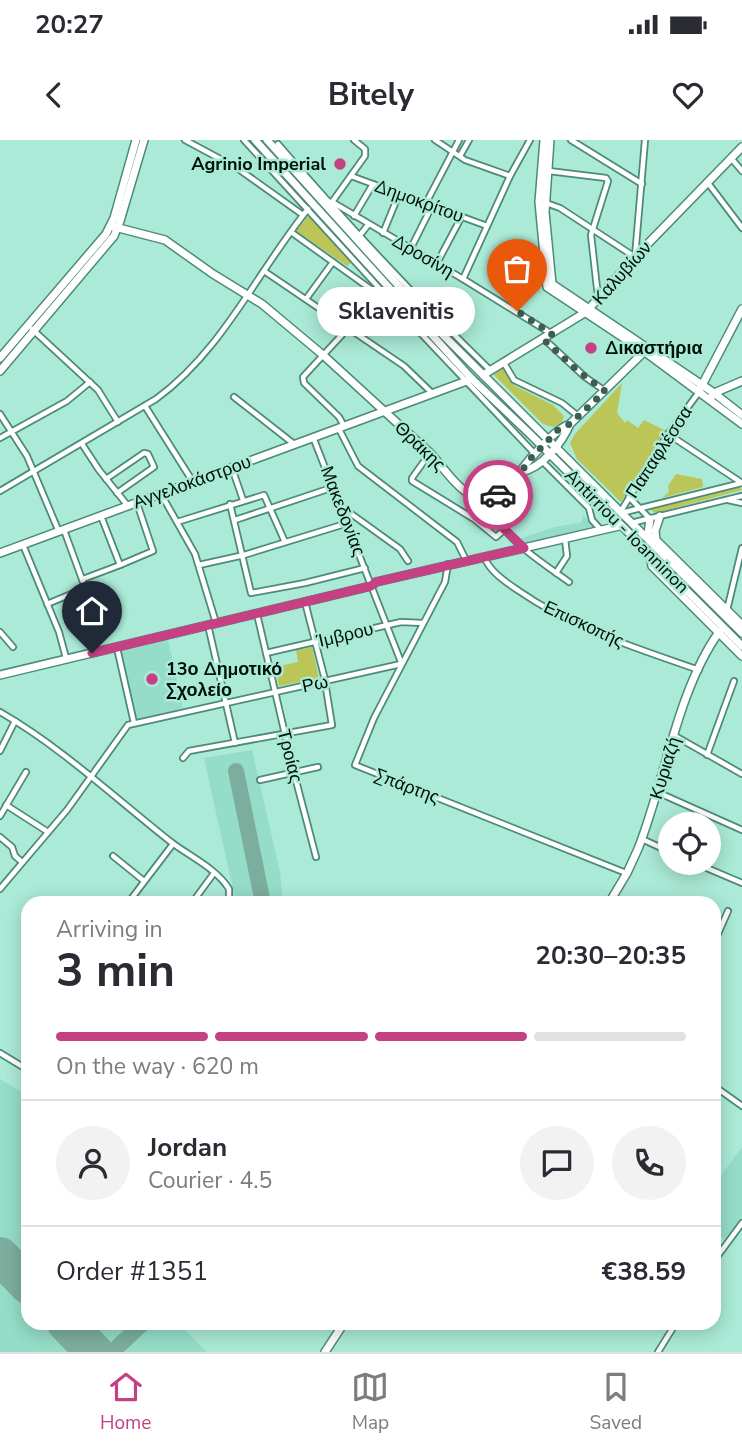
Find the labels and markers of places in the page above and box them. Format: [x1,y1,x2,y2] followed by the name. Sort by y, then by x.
[191,152,326,176] place label: Agrinio Imperial
[332,156,348,172] marker: Agrinio Imperial
[487,239,547,311] pin
[318,286,475,336] callout: Sklavenitis
[605,336,702,360] place label: Δικαστήρια
[583,340,599,356] marker: Δικαστήρια
[62,581,122,653] pin
[166,657,282,702] place label: 13ο Δημοτικό Σχολείο
[144,671,160,687] marker: 13ο Δημοτικό Σχολείο

